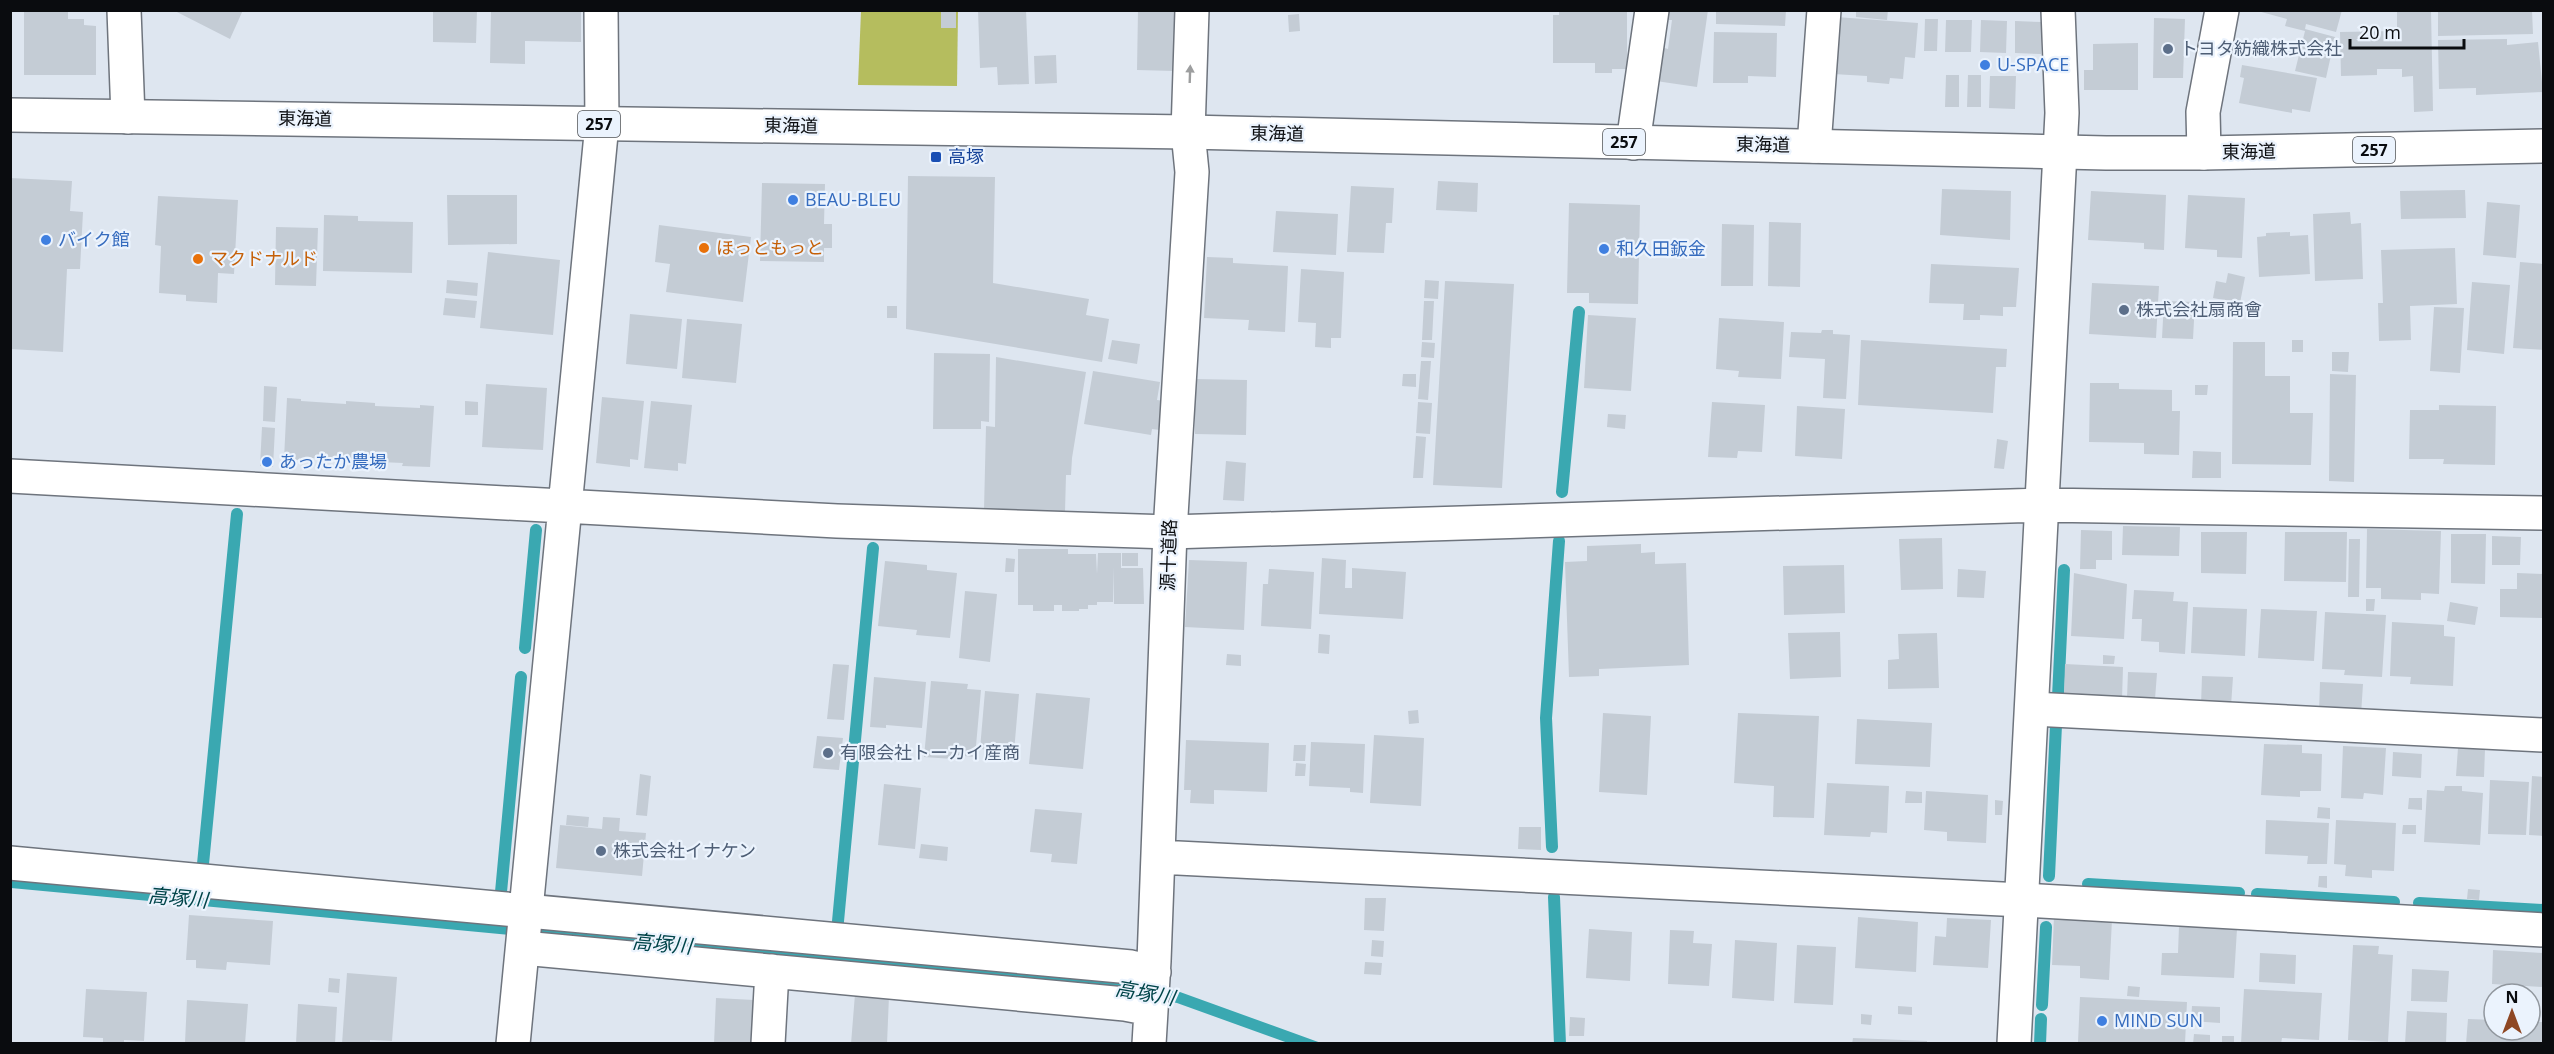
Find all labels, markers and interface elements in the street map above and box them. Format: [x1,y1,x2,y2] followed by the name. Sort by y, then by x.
[2350,12,2464,50] scale bar
[2359,20,2401,44] text: 20 m
[2180,36,2342,60] place label: トヨタ紡織株式会社
[2161,42,2175,56] marker: トヨタ紡織株式会社
[1997,52,2069,76] place label: U-SPACE
[1978,58,1992,72] marker: U-SPACE
[1185,64,1194,83] one-way arrow
[278,106,332,130] street label: 東海道
[578,111,620,137] road number: 257
[764,113,818,137] street label: 東海道
[1250,121,1304,145] street label: 東海道
[1603,129,1645,155] road number: 257
[1736,132,1790,156] street label: 東海道
[2353,137,2395,163] road number: 257
[2222,139,2276,163] street label: 東海道
[948,144,984,168] place label: 高塚
[929,150,943,164] marker: 高塚
[805,187,901,211] place label: BEAU-BLEU
[786,193,800,207] marker: BEAU-BLEU
[58,227,130,251] place label: バイク館
[39,233,53,247] marker: バイク館
[716,235,824,259] place label: ほっともっと
[1616,236,1706,260] place label: 和久田鈑金
[697,241,711,255] marker: ほっともっと
[1597,242,1611,256] marker: 和久田鈑金
[210,246,318,270] place label: マクドナルド
[191,252,205,266] marker: マクドナルド
[2136,297,2262,321] place label: 株式会社扇商會
[2117,303,2131,317] marker: 株式会社扇商會
[279,449,387,473] place label: あったか農場
[260,455,274,469] marker: あったか農場
[1155,519,1181,591] street label: 源十道路
[840,740,1020,764] place label: 有限会社トーカイ産商
[821,746,835,760] marker: 有限会社トーカイ産商
[613,838,756,862] place label: 株式会社イナケン
[594,844,608,858] marker: 株式会社イナケン
[147,881,211,914] water label: 高塚川
[631,927,695,960] water label: 高塚川
[1113,974,1179,1011] water label: 高塚川
[2482,982,2542,1042] north arrow
[2505,986,2519,1008] text: N
[2114,1008,2203,1032] place label: MIND SUN
[2095,1014,2109,1028] marker: MIND SUN

